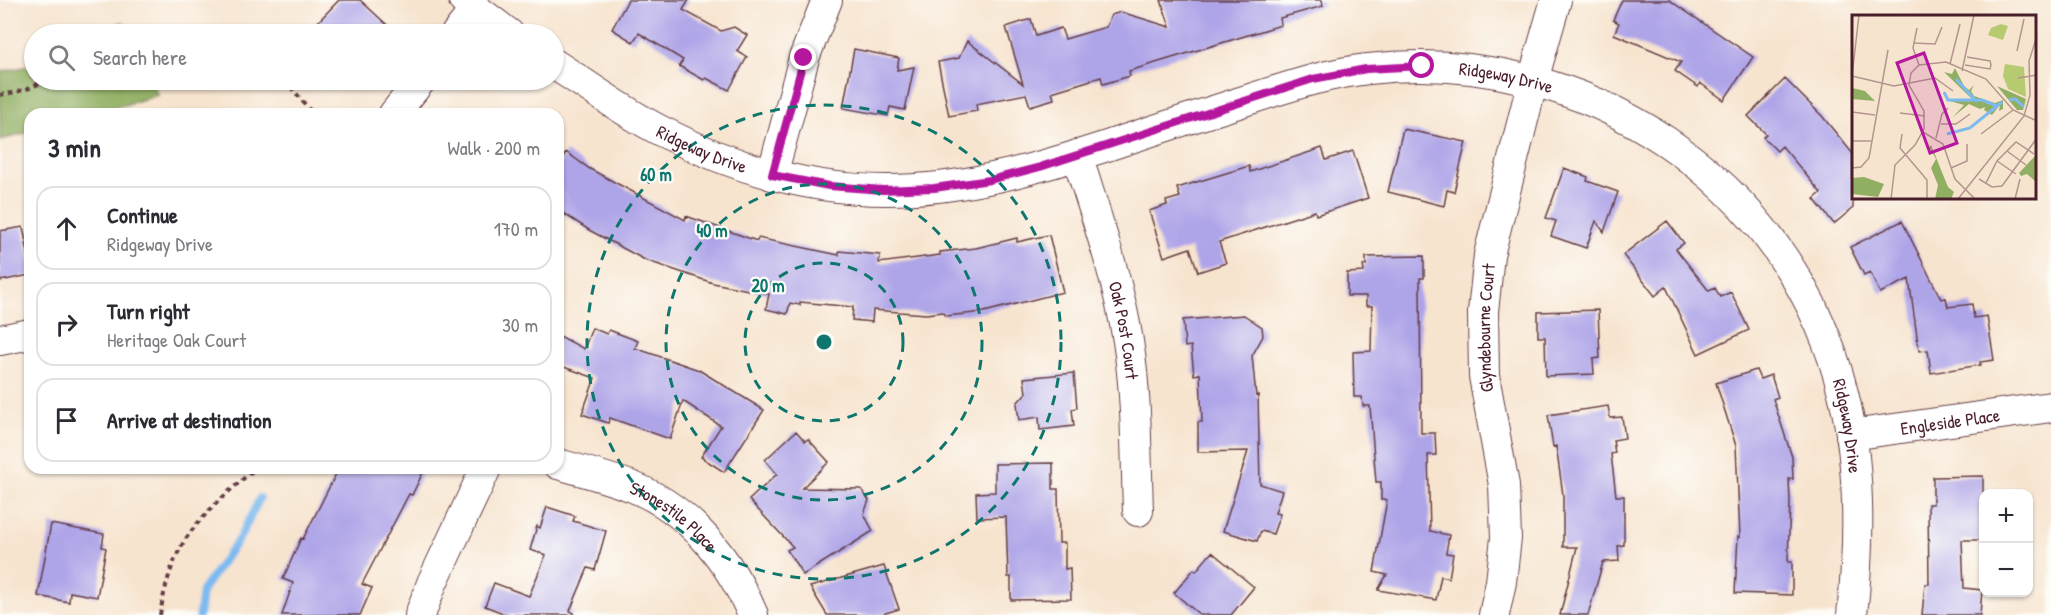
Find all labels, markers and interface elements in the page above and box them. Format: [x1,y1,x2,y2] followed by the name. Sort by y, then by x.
[1852,15,2036,200] inset map
[24,24,564,90] search box
[45,41,78,74] icon: search
[93,42,187,72] text: Search here
[790,44,816,70] route end
[1408,52,1434,78] route start
[1458,55,1556,99] street label: Ridgeway Drive
[653,118,750,178] street label: Ridgeway Drive
[48,130,101,165] text: 3 min
[448,134,540,161] text: Walk · 200 m
[640,162,672,187] text: 60 m
[107,200,178,230] text: Continue
[50,212,83,245] icon: ahead
[494,215,538,242] text: 170 m
[696,218,728,243] text: 40 m
[107,230,213,257] text: Ridgeway Drive
[1471,261,1501,394] street label: Glyndebourne Court
[752,273,784,298] text: 20 m
[1103,279,1145,381] street label: Oak Post Court
[107,296,190,326] text: Turn right
[50,308,83,341] icon: right
[502,311,538,338] text: 30 m
[107,326,246,353] text: Heritage Oak Court
[814,332,834,352] centre of rings
[1827,376,1868,474] street label: Ridgeway Drive
[1899,402,2001,440] street label: Engleside Place
[50,404,83,437] icon: arrive
[107,405,272,435] text: Arrive at destination
[626,475,724,557] street label: Stonestile Place
[1979,489,2033,597] map controls
[1979,489,2033,543] button: +
[1979,543,2033,597] button: −

